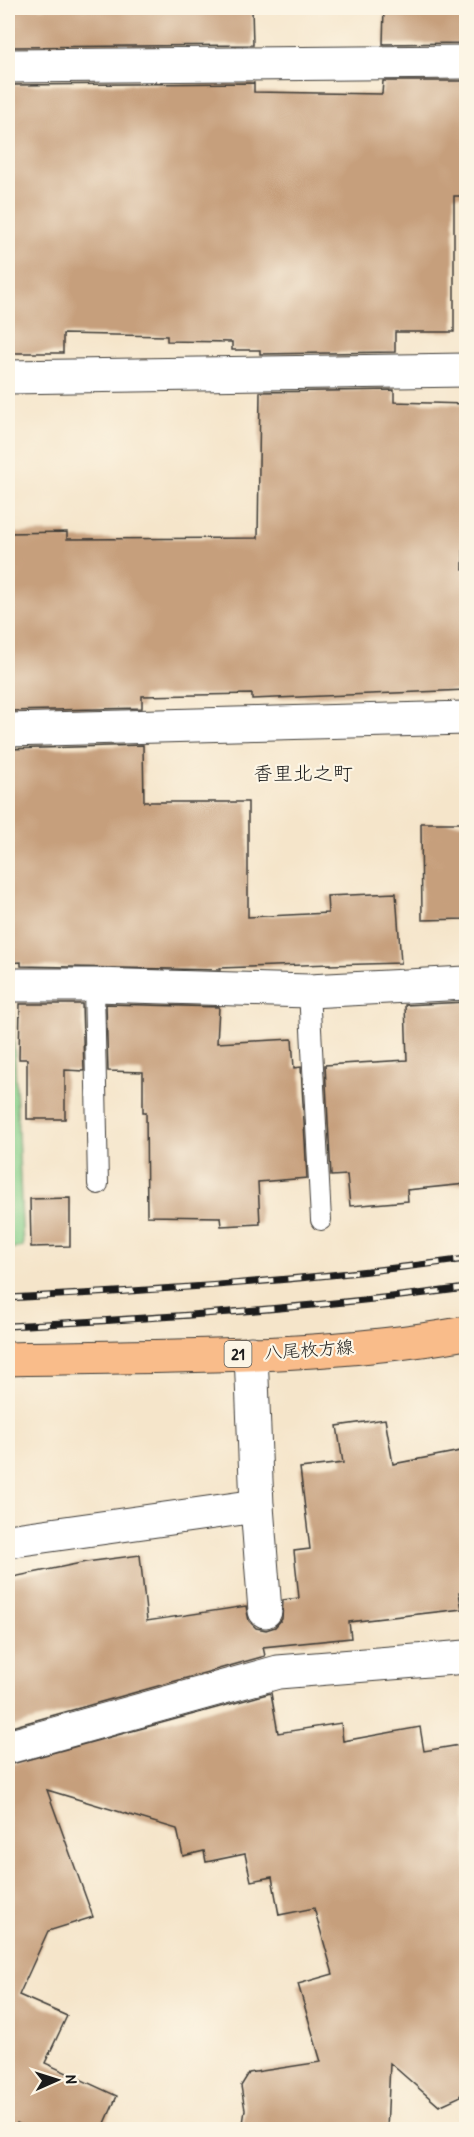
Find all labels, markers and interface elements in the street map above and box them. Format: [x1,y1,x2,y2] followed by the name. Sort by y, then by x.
[253,759,353,786] district label: 香里北之町
[263,1334,355,1365] street label: 八尾枚方線
[224,1341,252,1367] road number: 21
[27,2050,87,2110] north arrow
[61,2074,83,2085] text: N

